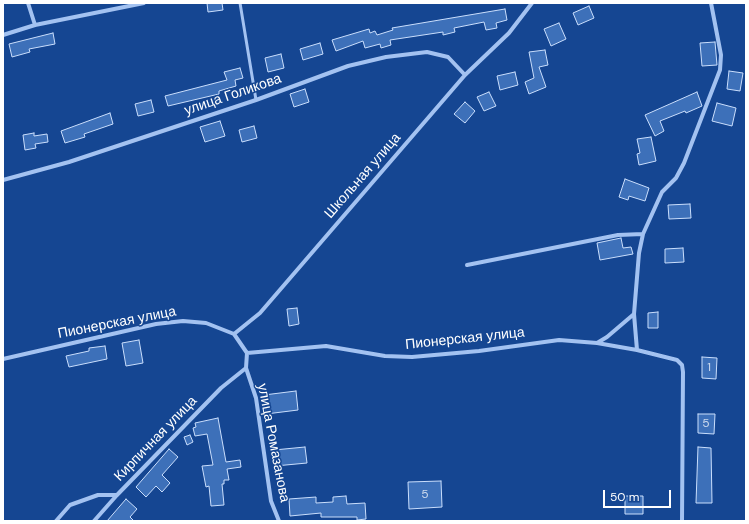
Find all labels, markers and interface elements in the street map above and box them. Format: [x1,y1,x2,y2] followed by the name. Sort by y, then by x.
[182,71,284,119] street label: улица Голикова
[321,130,405,222] street label: Школьная улица
[57,303,177,343] street label: Пионерская улица
[404,324,526,354] street label: Пионерская улица
[707,361,711,375] house number: 1
[253,382,293,504] street label: улица Ромазанова
[111,393,201,485] street label: Кирпичная улица
[702,417,710,431] house number: 5
[605,482,673,508] scale bar
[421,488,429,502] house number: 5
[610,489,639,505] text: 50 m

